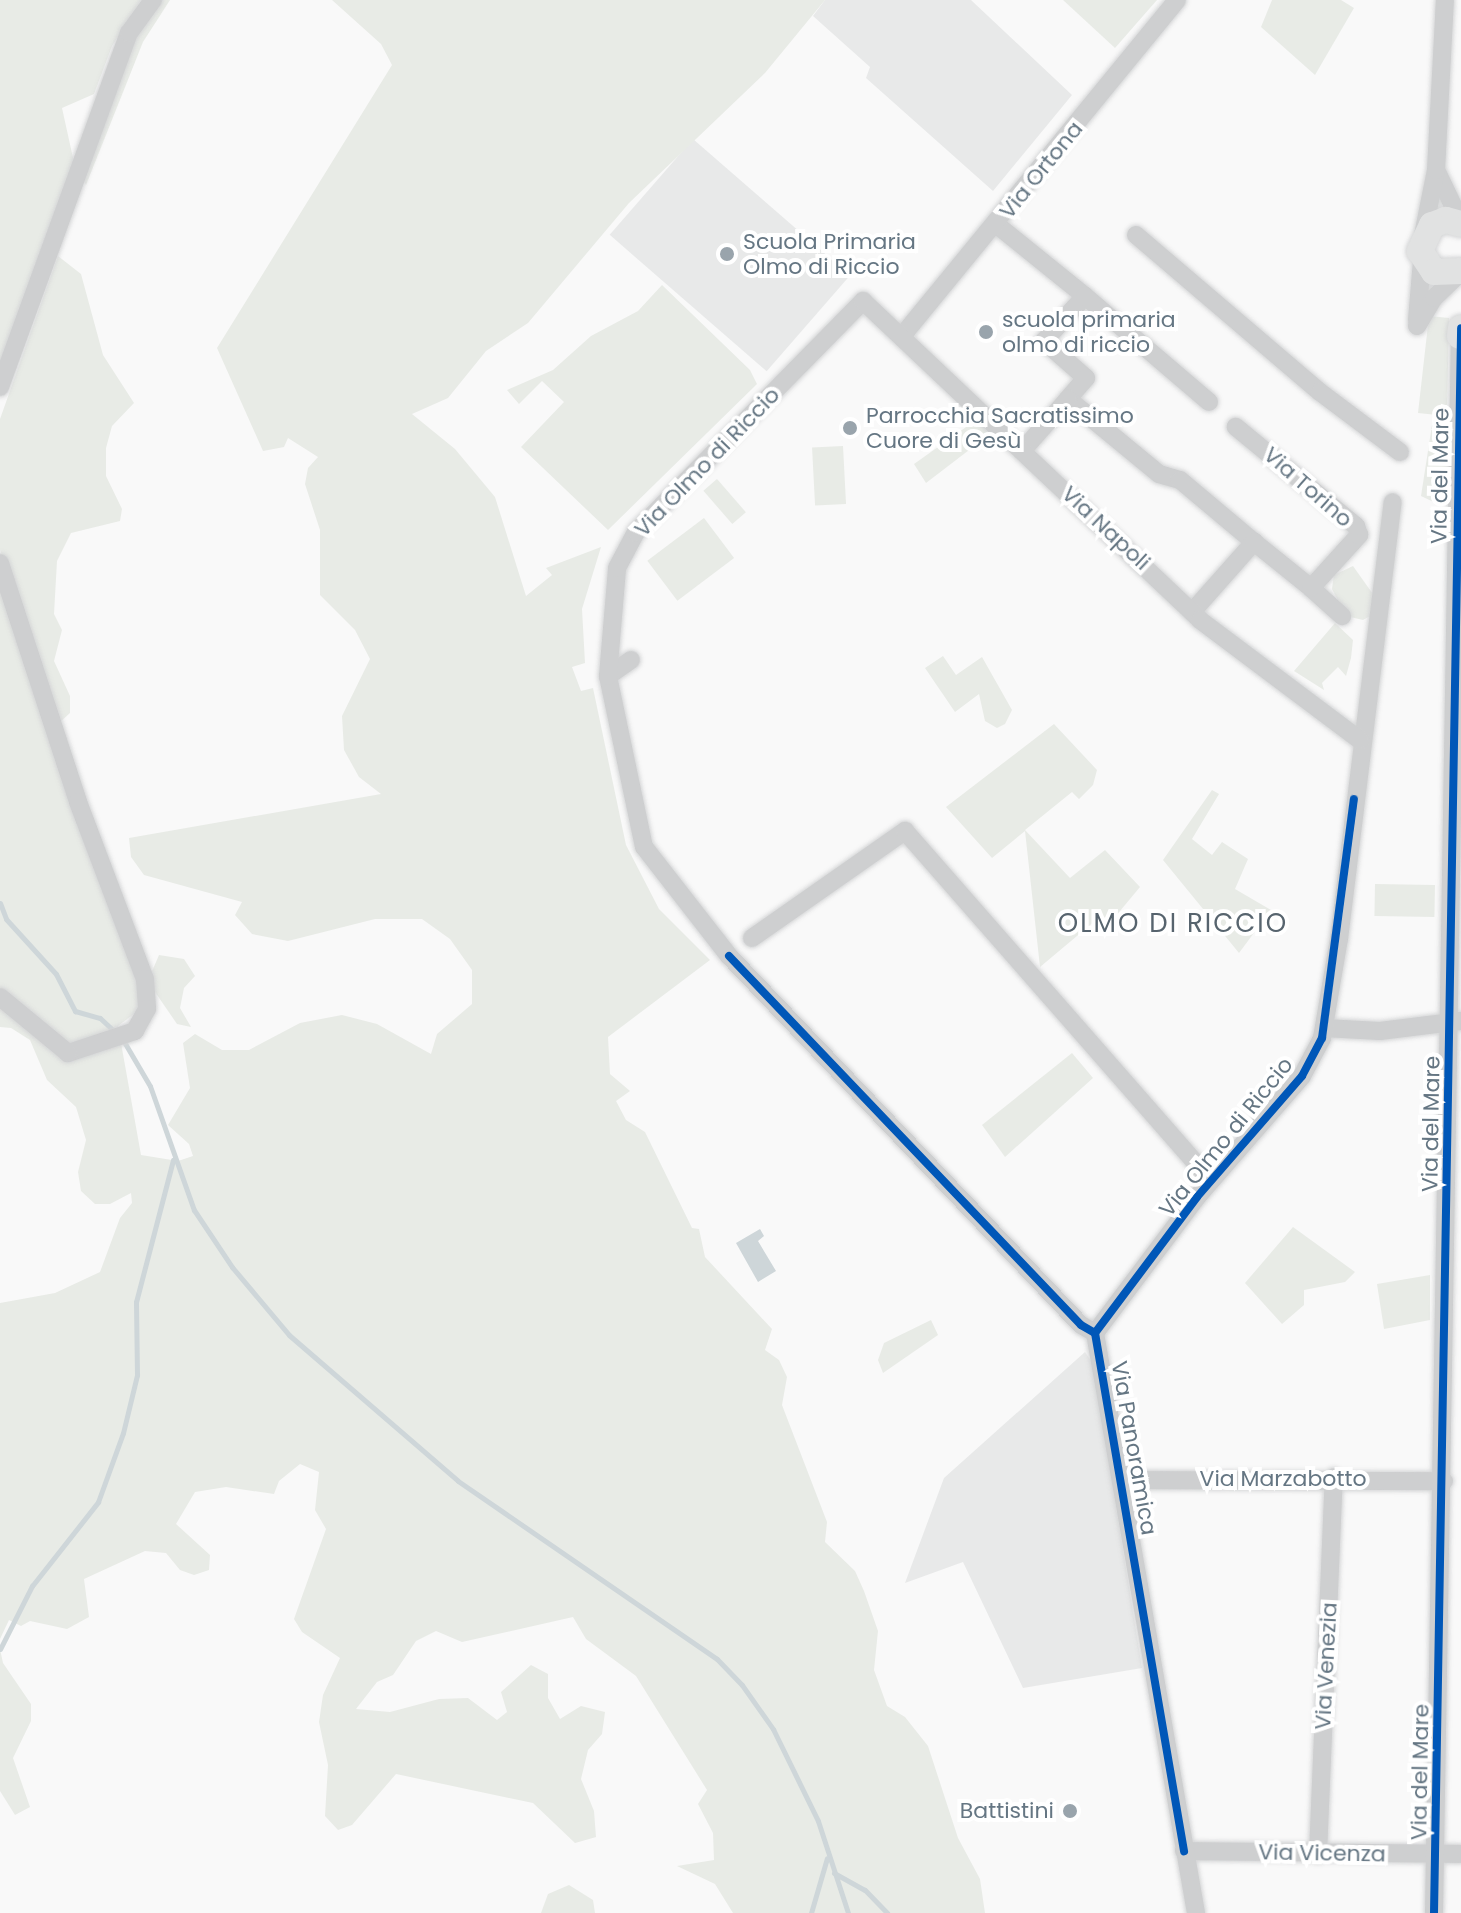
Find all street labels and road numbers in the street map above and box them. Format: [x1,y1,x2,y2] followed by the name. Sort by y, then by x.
[994,116,1088,224] street label: Via Ortona
[629,382,785,542] street label: Via Olmo di Riccio
[1426,408,1454,544] street label: Via del Mare
[1258,441,1358,533] street label: Via Torino
[1056,480,1156,576] street label: Via Napoli
[1154,1052,1298,1222] street label: Via Olmo di Riccio
[1417,1056,1445,1192] street label: Via del Mare
[1106,1359,1162,1537] street label: Via Panoramica
[1200,1466,1366,1492] street label: Via Marzabotto
[1309,1602,1343,1730] street label: Via Venezia
[1406,1704,1434,1840] street label: Via del Mare
[1258,1839,1386,1867] street label: Via Vicenza

